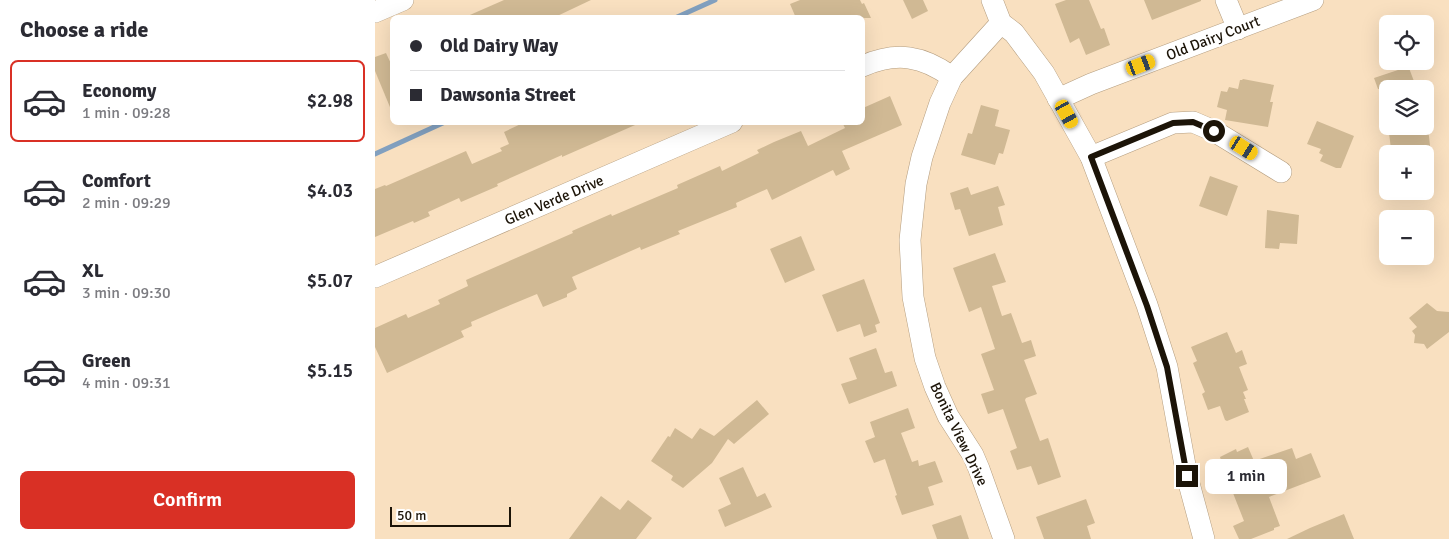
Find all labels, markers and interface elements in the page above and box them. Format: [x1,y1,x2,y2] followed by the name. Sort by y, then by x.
[1164,12,1262,64] street label: Old Dairy Court
[1379,15,1434,265] map controls
[1379,15,1434,70] button: locate
[20,16,148,43] text: Choose a ride
[440,34,558,58] text: Old Dairy Way
[1124,53,1157,77] car
[22,79,67,124] icon: car
[82,79,156,103] text: Economy
[1379,80,1434,135] button: layers
[440,83,576,107] text: Dawsonia Street
[307,89,353,113] text: $2.98
[1053,97,1080,131] car
[82,103,171,123] text: 1 min · 09:28
[1203,120,1225,142] route start
[1227,134,1260,162] car
[1379,145,1434,200] button: +
[22,169,67,214] icon: car
[82,169,151,193] text: Comfort
[502,171,606,229] street label: Glen Verde Drive
[307,179,353,203] text: $4.03
[82,193,171,213] text: 2 min · 09:29
[1379,210,1434,265] button: −
[22,259,67,304] icon: car
[82,259,104,283] text: XL
[307,269,353,293] text: $5.07
[82,283,171,303] text: 3 min · 09:30
[22,349,67,394] icon: car
[82,349,131,373] text: Green
[307,359,353,383] text: $5.15
[82,373,171,393] text: 4 min · 09:31
[926,379,992,489] street label: Bonita View Drive
[1205,458,1287,494] callout: 1 min
[1176,465,1198,487] route end
[1227,466,1265,486] text: 1 min
[20,471,355,529] button: Confirm
[390,504,511,527] scale bar
[397,507,426,524] text: 50 m

